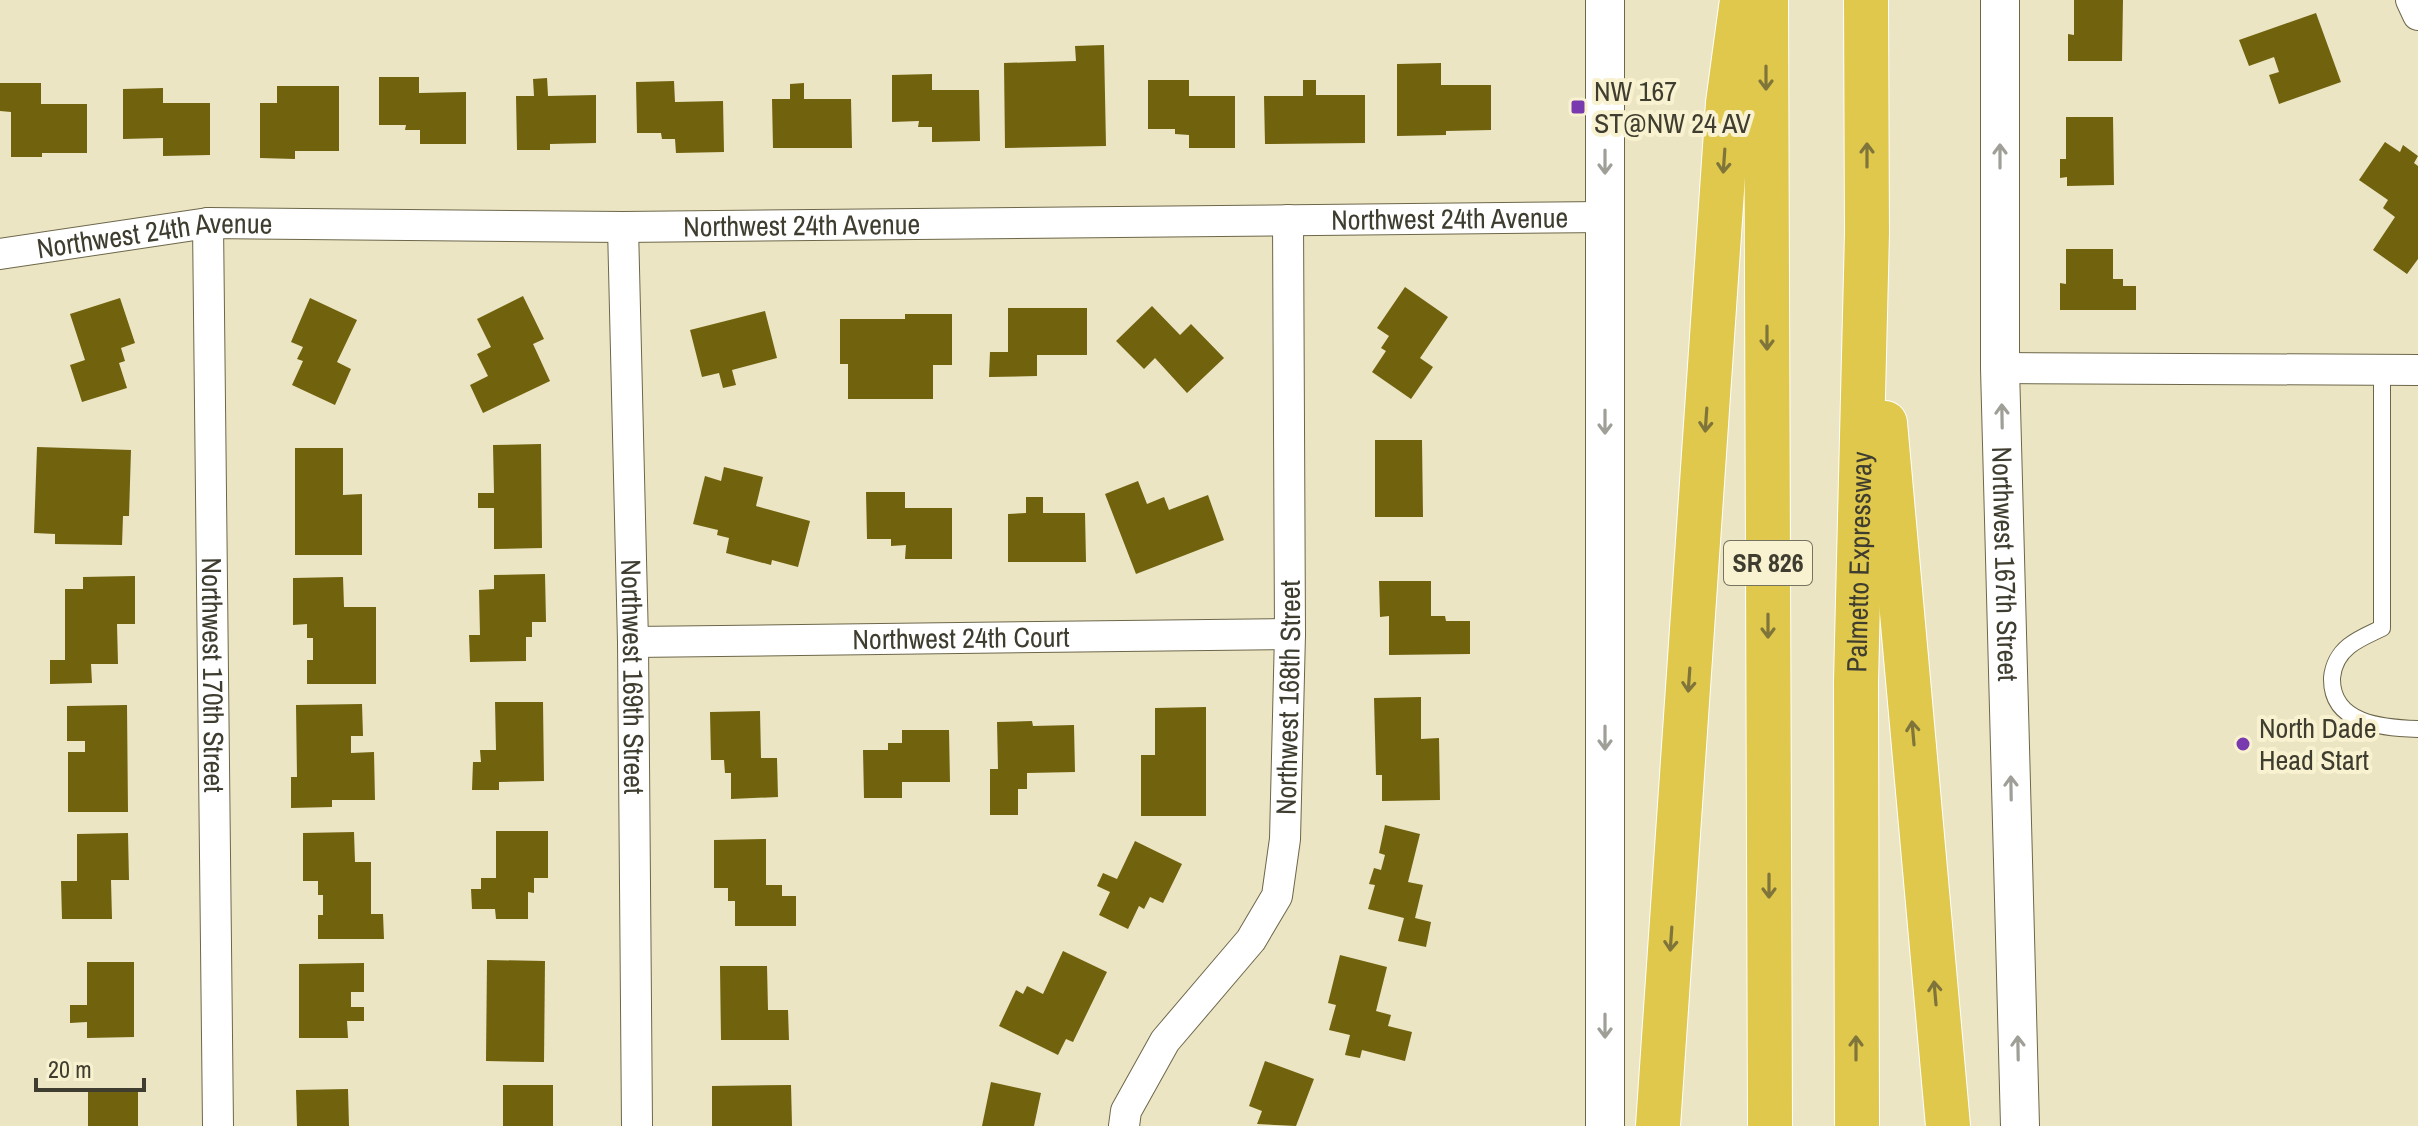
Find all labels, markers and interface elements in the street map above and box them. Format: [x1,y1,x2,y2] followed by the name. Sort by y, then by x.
[1758,64,1774,91] one-way arrow
[1594,72,1752,142] place label: NW 167 ST@NW 24 AV
[1569,98,1587,116] marker: NW 167 ST@NW 24 AV
[1859,142,1874,169] one-way arrow
[1992,143,2008,170] one-way arrow
[1716,147,1731,174] one-way arrow
[1597,148,1613,175] one-way arrow
[1331,198,1568,239] street label: Northwest 24th Avenue
[34,204,272,267] street label: Northwest 24th Avenue
[683,205,920,245] street label: Northwest 24th Avenue
[1759,324,1775,351] one-way arrow
[1994,403,2009,430] one-way arrow
[1698,406,1713,433] one-way arrow
[1597,408,1613,435] one-way arrow
[1983,446,2027,682] street label: Northwest 167th Street
[1837,451,1881,673] street label: Palmetto Expressway
[1724,541,1812,585] road number: SR 826
[193,557,233,793] street label: Northwest 170th Street
[612,559,653,795] street label: Northwest 169th Street
[1267,580,1309,816] street label: Northwest 168th Street
[1760,612,1776,639] one-way arrow
[852,618,1070,658] street label: Northwest 24th Court
[1681,666,1696,693] one-way arrow
[2259,709,2376,779] place label: North Dade Head Start
[1905,721,1920,747] one-way arrow
[1597,724,1613,751] one-way arrow
[2234,735,2252,753] marker: North Dade Head Start
[2004,775,2019,802] one-way arrow
[1761,872,1777,899] one-way arrow
[1663,925,1678,952] one-way arrow
[1928,980,1943,1006] one-way arrow
[1597,1012,1613,1039] one-way arrow
[1848,1035,1864,1062] one-way arrow
[2010,1035,2026,1062] one-way arrow
[36,1042,144,1092] scale bar
[48,1053,92,1085] text: 20 m

